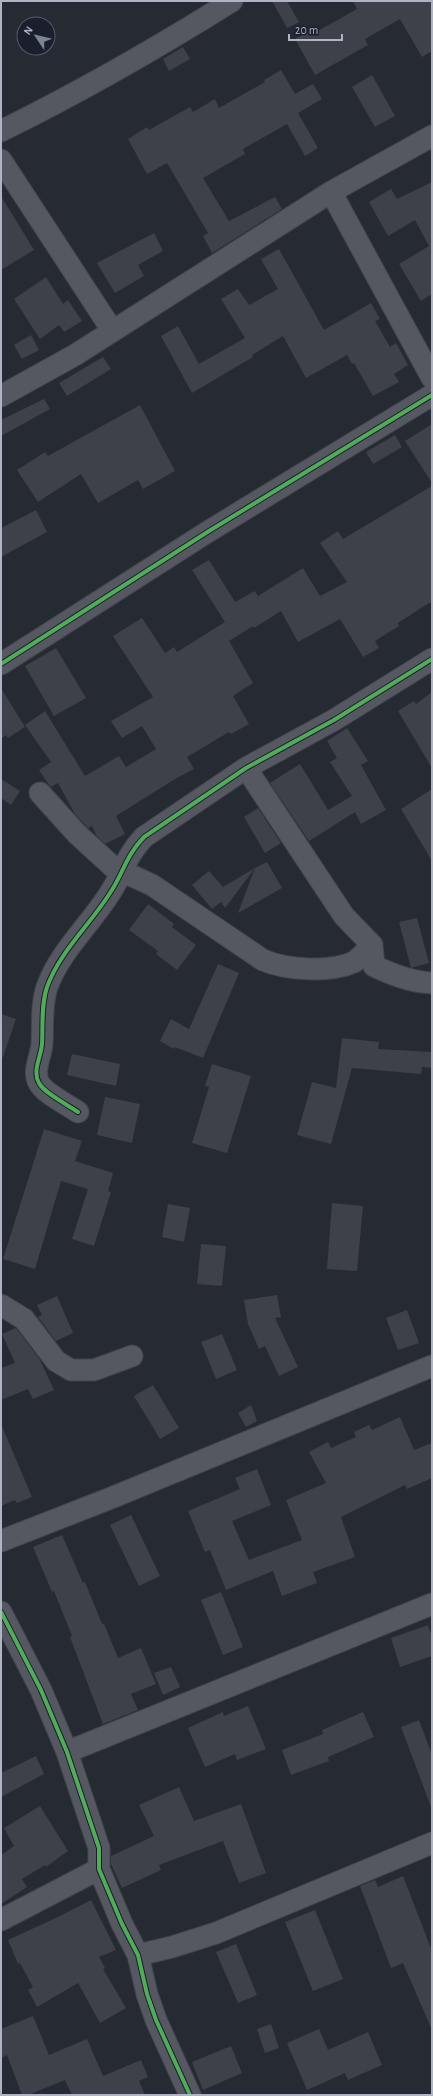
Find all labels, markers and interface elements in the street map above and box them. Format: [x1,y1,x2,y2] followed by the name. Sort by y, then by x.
[16,16,56,56] north arrow
[289,16,342,42] scale bar
[22,24,35,37] text: N
[295,24,318,36] text: 20 m

